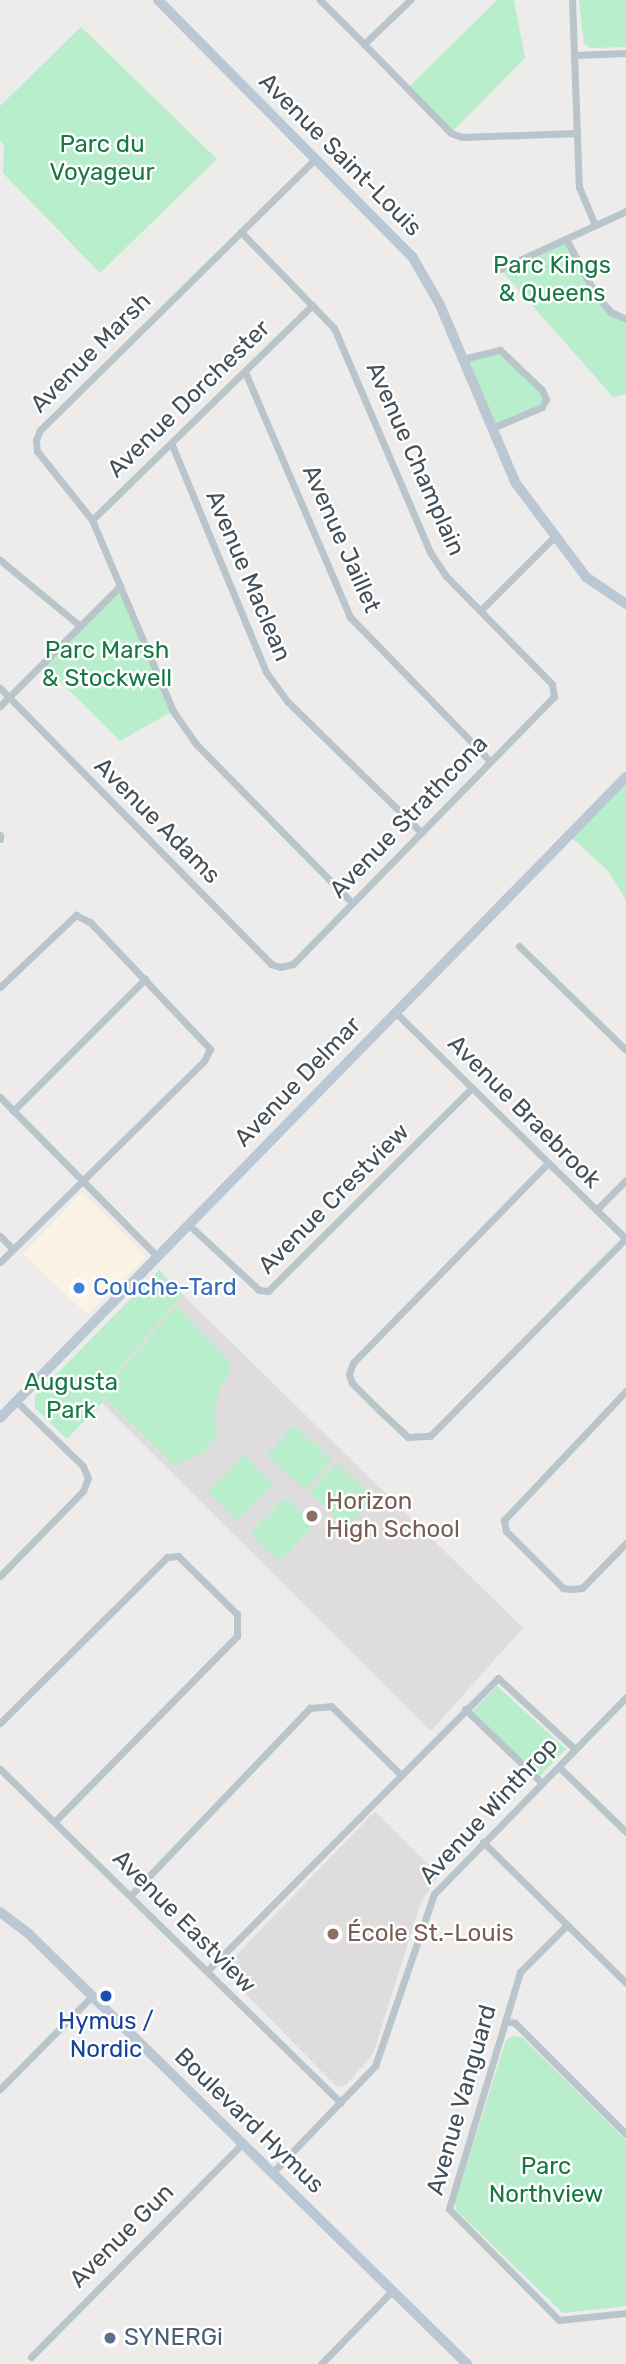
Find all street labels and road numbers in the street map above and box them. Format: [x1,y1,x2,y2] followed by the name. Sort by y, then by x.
[253,68,427,242] street label: Avenue Saint-Louis
[25,287,157,419] street label: Avenue Marsh
[102,314,276,484] street label: Avenue Dorchester
[359,358,471,560] street label: Avenue Champlain
[296,461,386,617] street label: Avenue Jaillet
[199,486,297,666] street label: Avenue Maclean
[324,730,494,904] street label: Avenue Strathcona
[88,752,226,890] street label: Avenue Adams
[229,1011,367,1153] street label: Avenue Delmar
[441,1029,607,1195] street label: Avenue Braebrook
[253,1118,415,1280] street label: Avenue Crestview
[414,1732,564,1890] street label: Avenue Winthrop
[106,1844,262,2000] street label: Avenue Eastview
[421,2001,503,2199] street label: Avenue Vanguard
[168,2042,330,2200] street label: Boulevard Hymus
[64,2178,180,2294] street label: Avenue Gun

